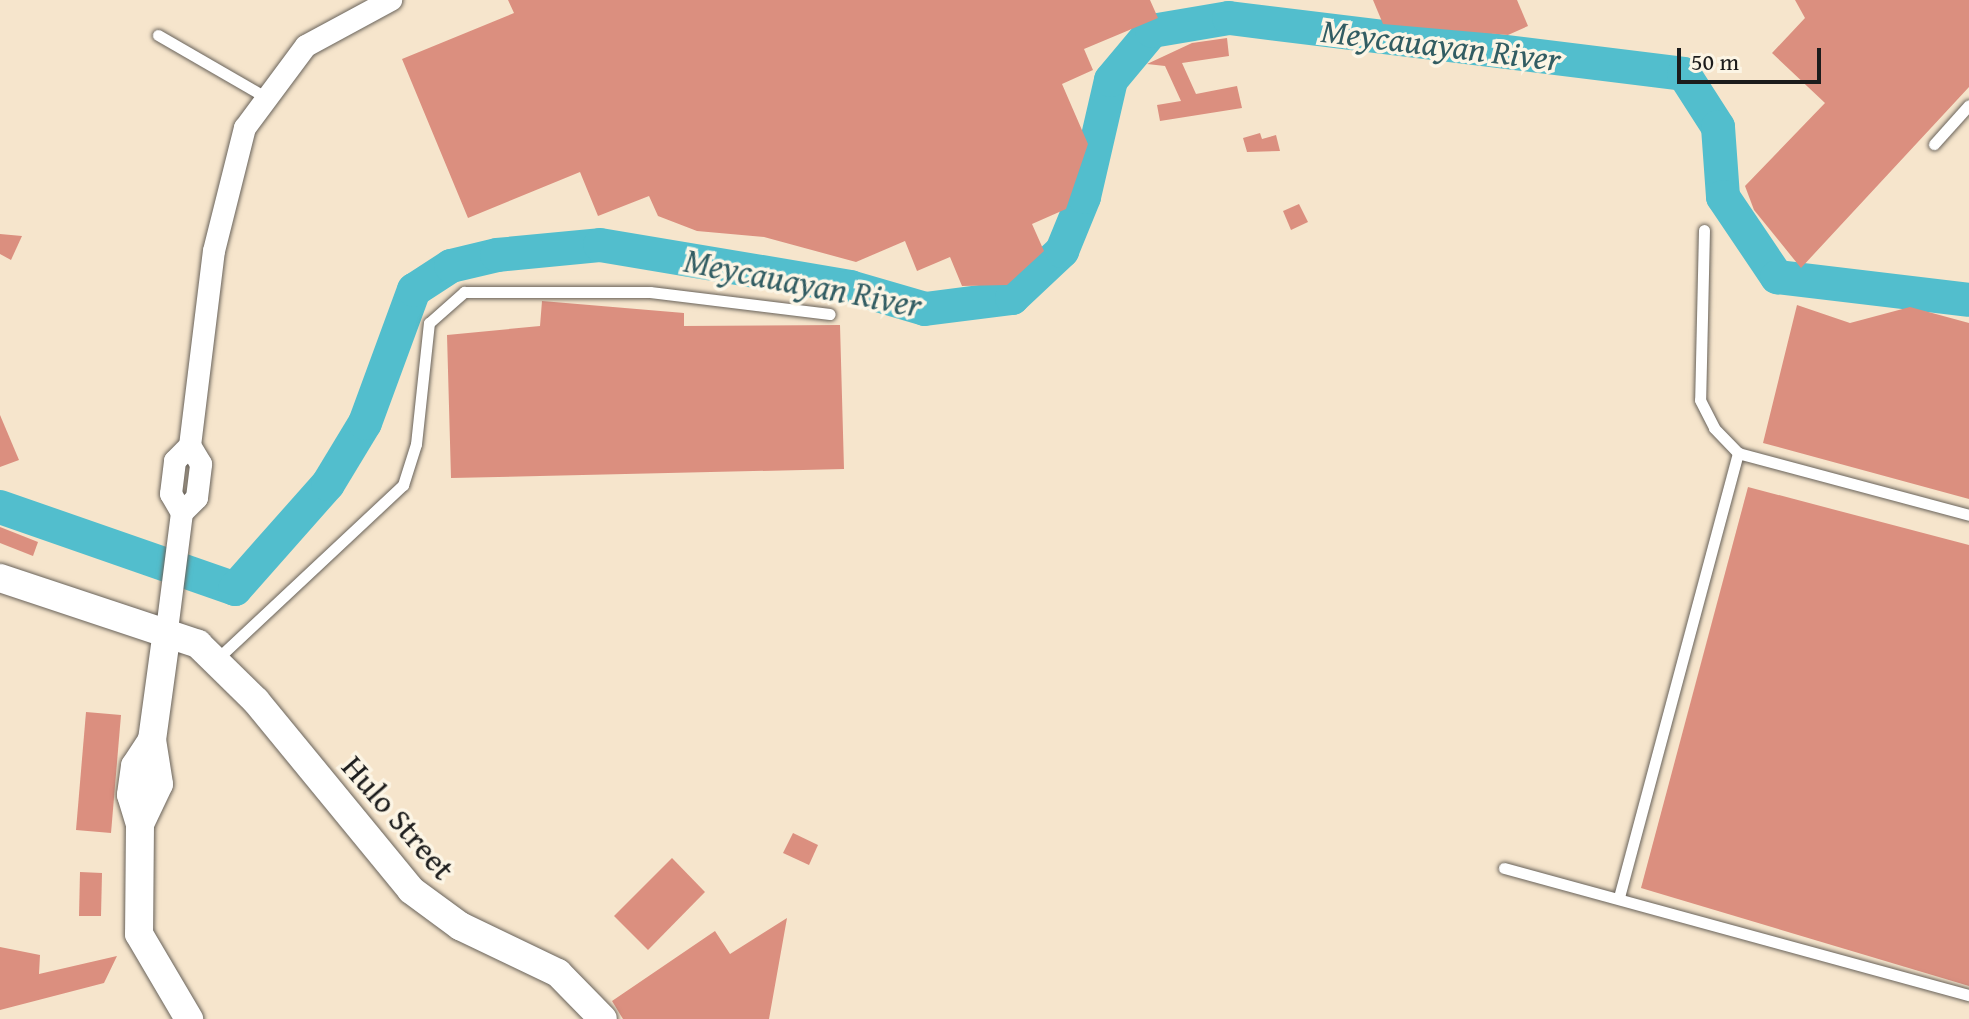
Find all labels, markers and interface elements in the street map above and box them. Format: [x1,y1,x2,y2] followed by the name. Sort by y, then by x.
[1319,9,1563,79] water label: Meycauayan River
[1681,32,1825,82] scale bar
[1691,44,1739,79] text: 50 m
[681,239,925,325] water label: Meycauayan River
[334,748,462,888] street label: Hulo Street

